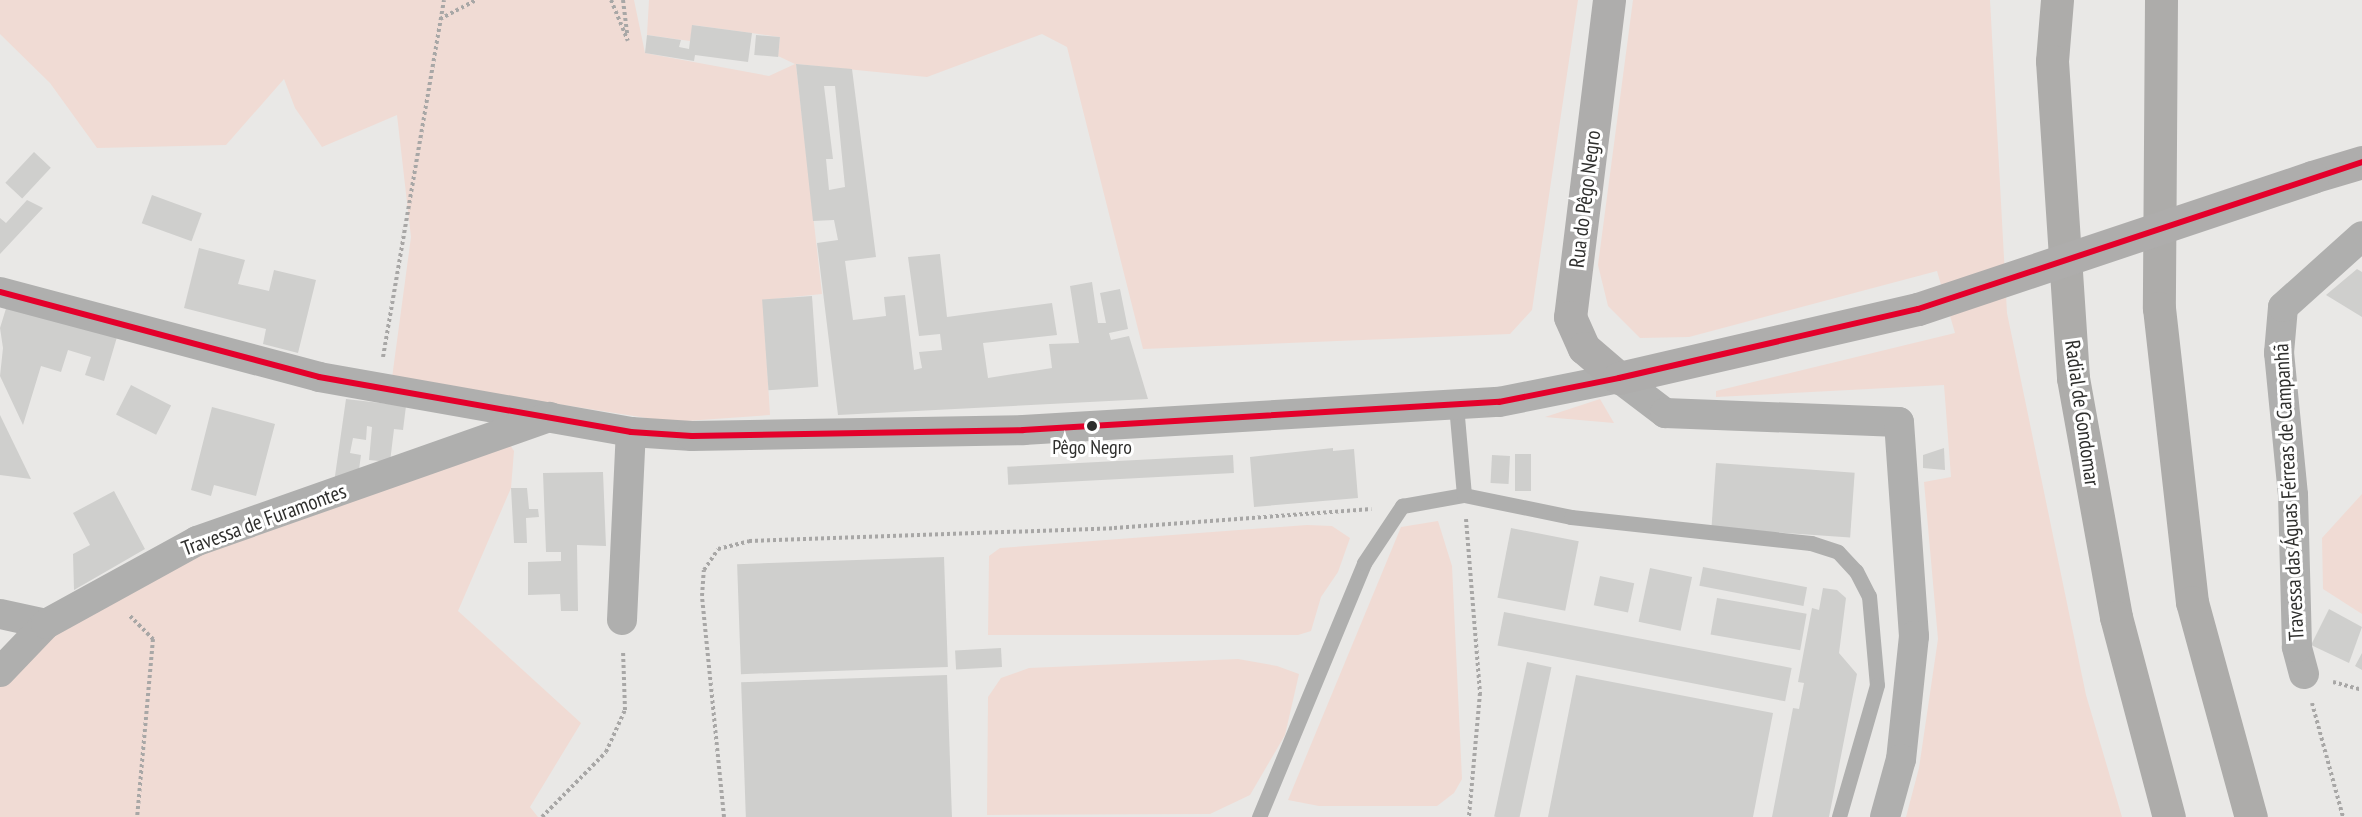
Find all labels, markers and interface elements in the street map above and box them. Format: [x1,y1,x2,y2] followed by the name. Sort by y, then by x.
[1564,129,1606,269] street label: Rua do Pêgo Negro
[2059,339,2105,487] street label: Radial de Gondomar
[2269,343,2309,641] street label: Travessa das Águas Férreas de Campanhã
[1086,420,1098,432] marker: Pêgo Negro
[1052,435,1132,459] place label: Pêgo Negro
[178,479,350,561] street label: Travessa de Furamontes

